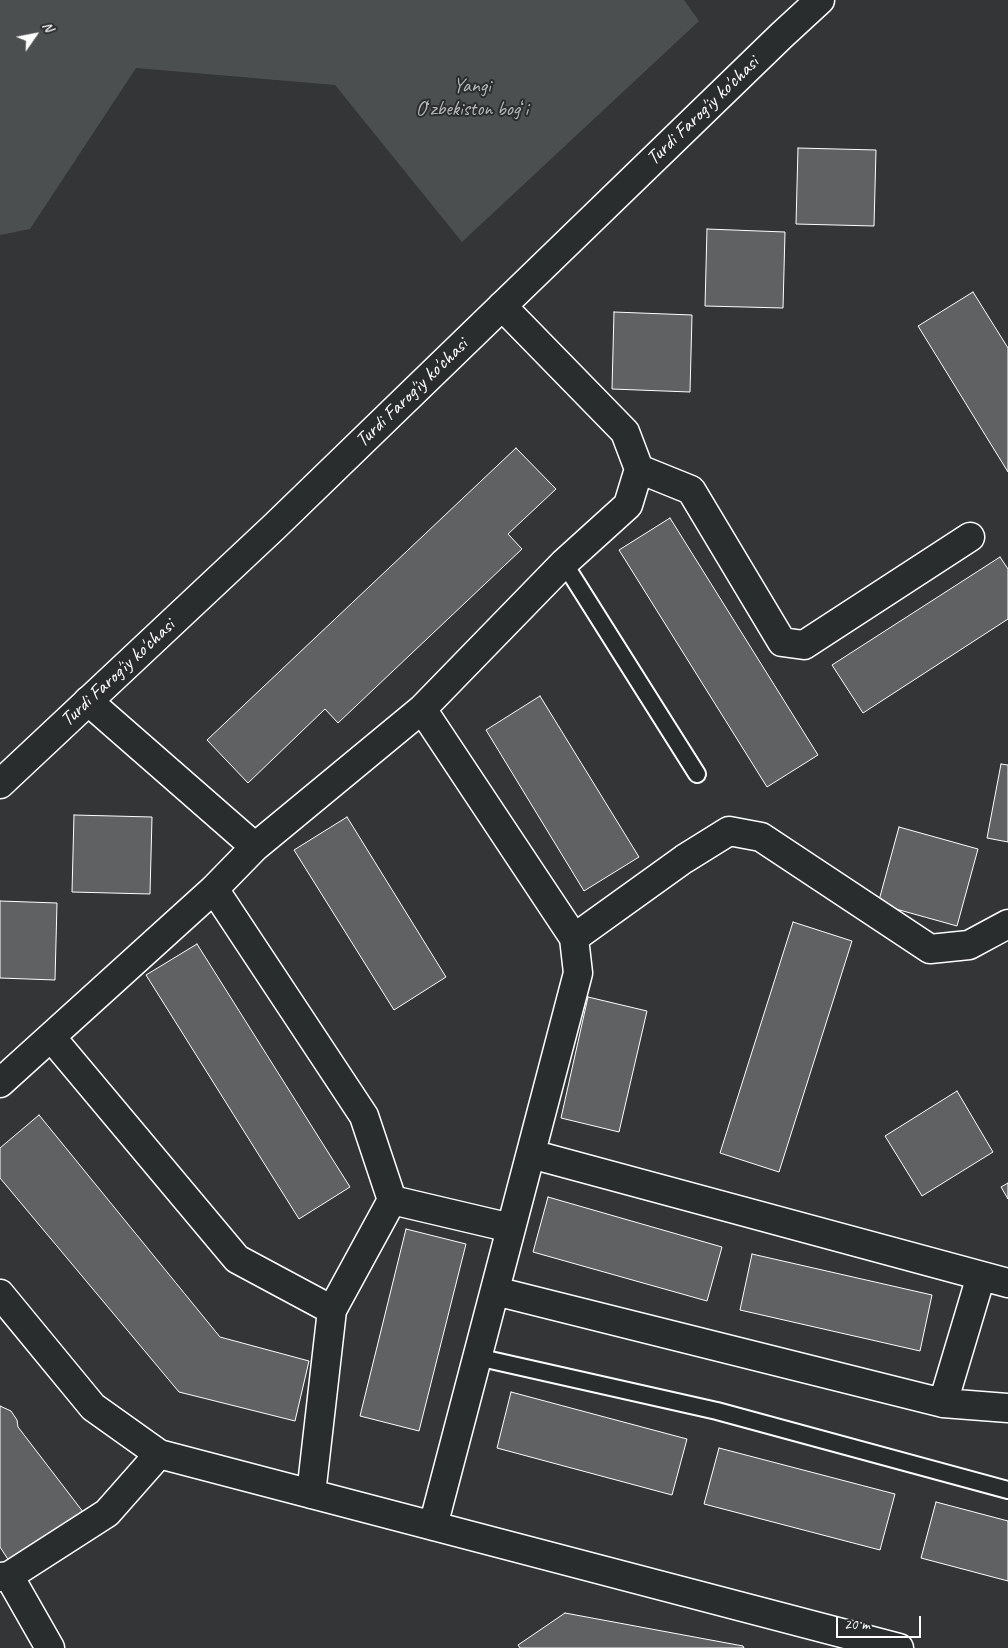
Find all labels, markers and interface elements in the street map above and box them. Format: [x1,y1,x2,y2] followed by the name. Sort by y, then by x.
[10,10,60,60] north arrow
[39,18,57,35] text: N
[642,51,764,171] street label: Turdi Farog'iy ko'chasi
[416,75,528,122] park label: Yangi Oʻzbekiston bogʻi
[351,333,473,453] street label: Turdi Farog'iy ko'chasi
[56,614,180,732] street label: Turdi Farog'iy ko'chasi
[838,1606,923,1638] scale bar
[844,1615,870,1634] text: 20 m

